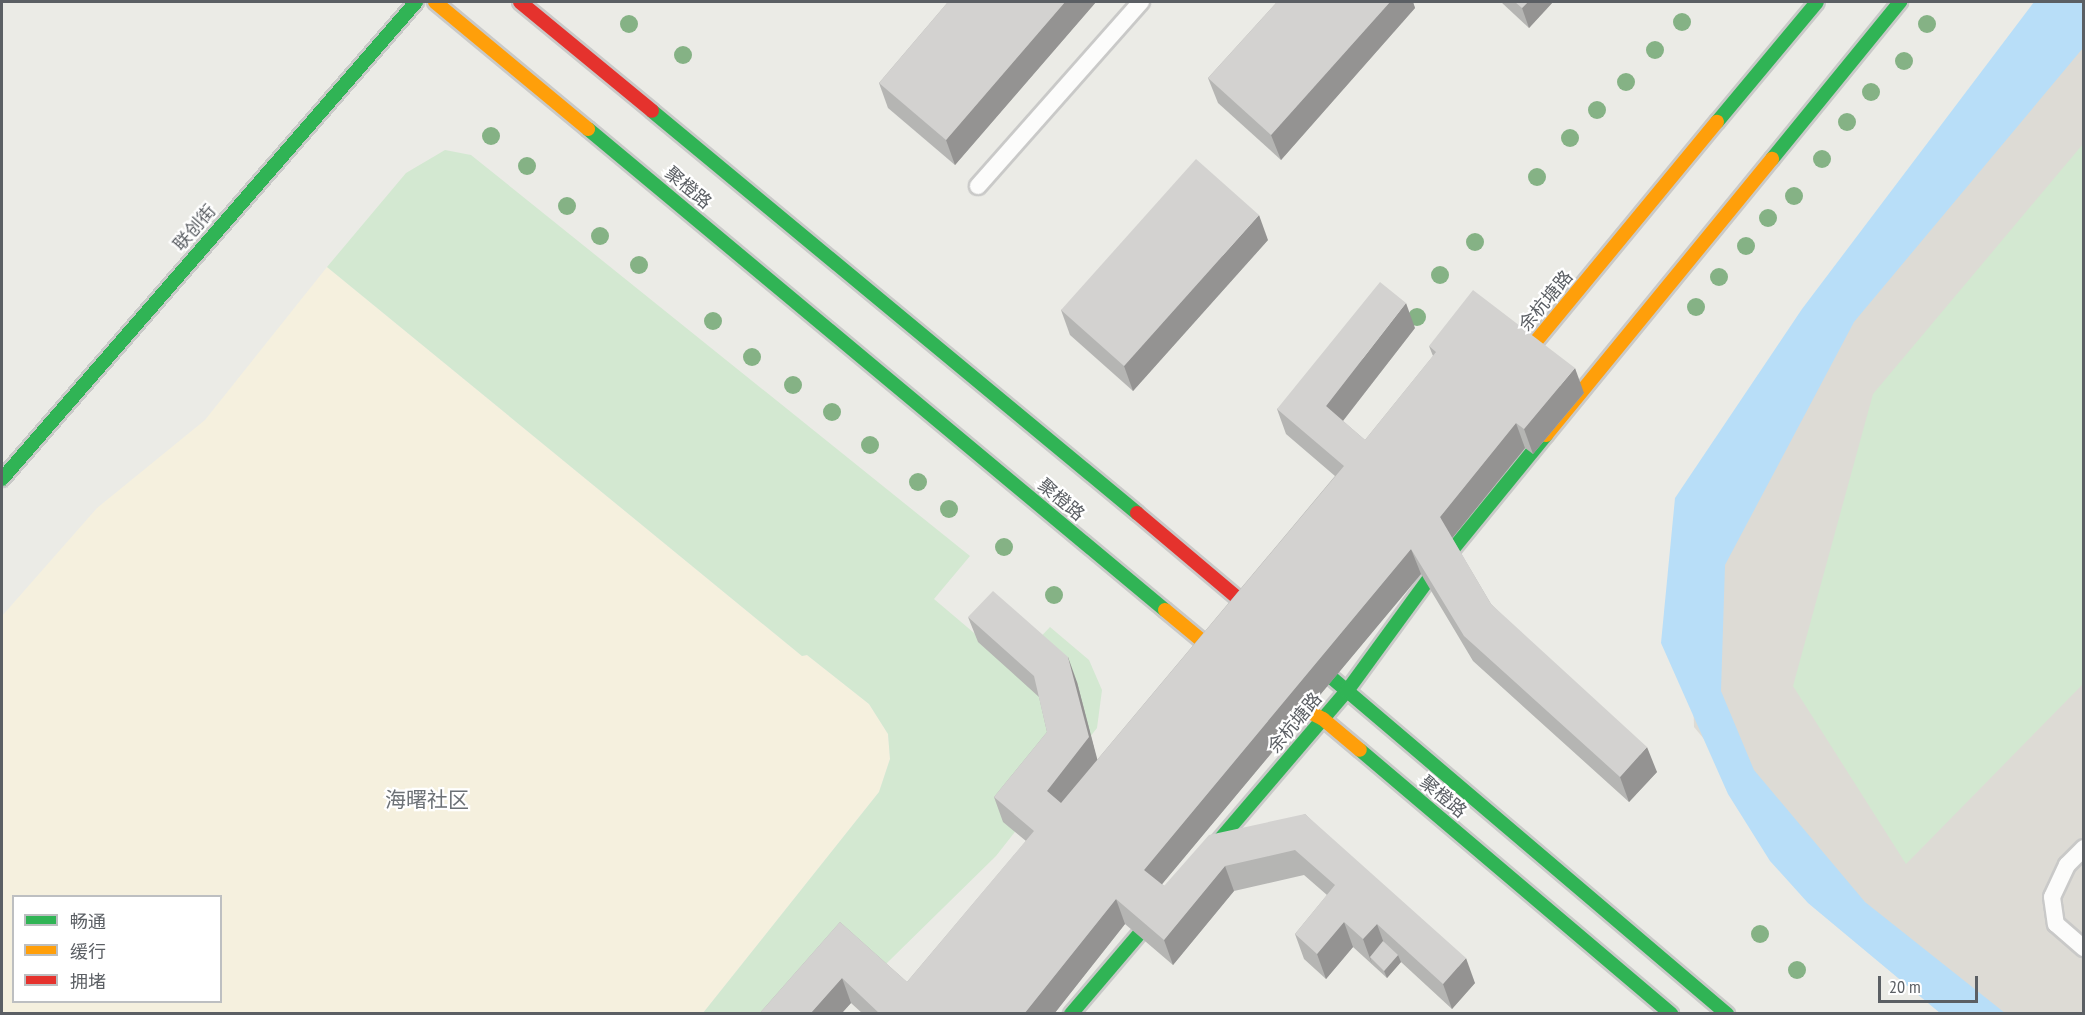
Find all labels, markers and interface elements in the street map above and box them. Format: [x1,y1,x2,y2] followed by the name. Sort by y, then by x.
[660,162,716,214] street label: 聚橙路
[169,201,221,255] street label: 联创街
[1515,266,1577,336] street label: 余杭塘路
[1033,474,1089,526] street label: 聚橙路
[1264,688,1326,758] street label: 余杭塘路
[1415,771,1471,823] street label: 聚橙路
[385,787,469,813] district label: 海曙社区
[12,895,222,1003] legend
[70,910,106,933] text: 畅通
[70,940,106,963] text: 缓行
[1881,964,1982,1002] scale bar
[70,970,106,993] text: 拥堵
[1889,975,1921,998] text: 20 m

